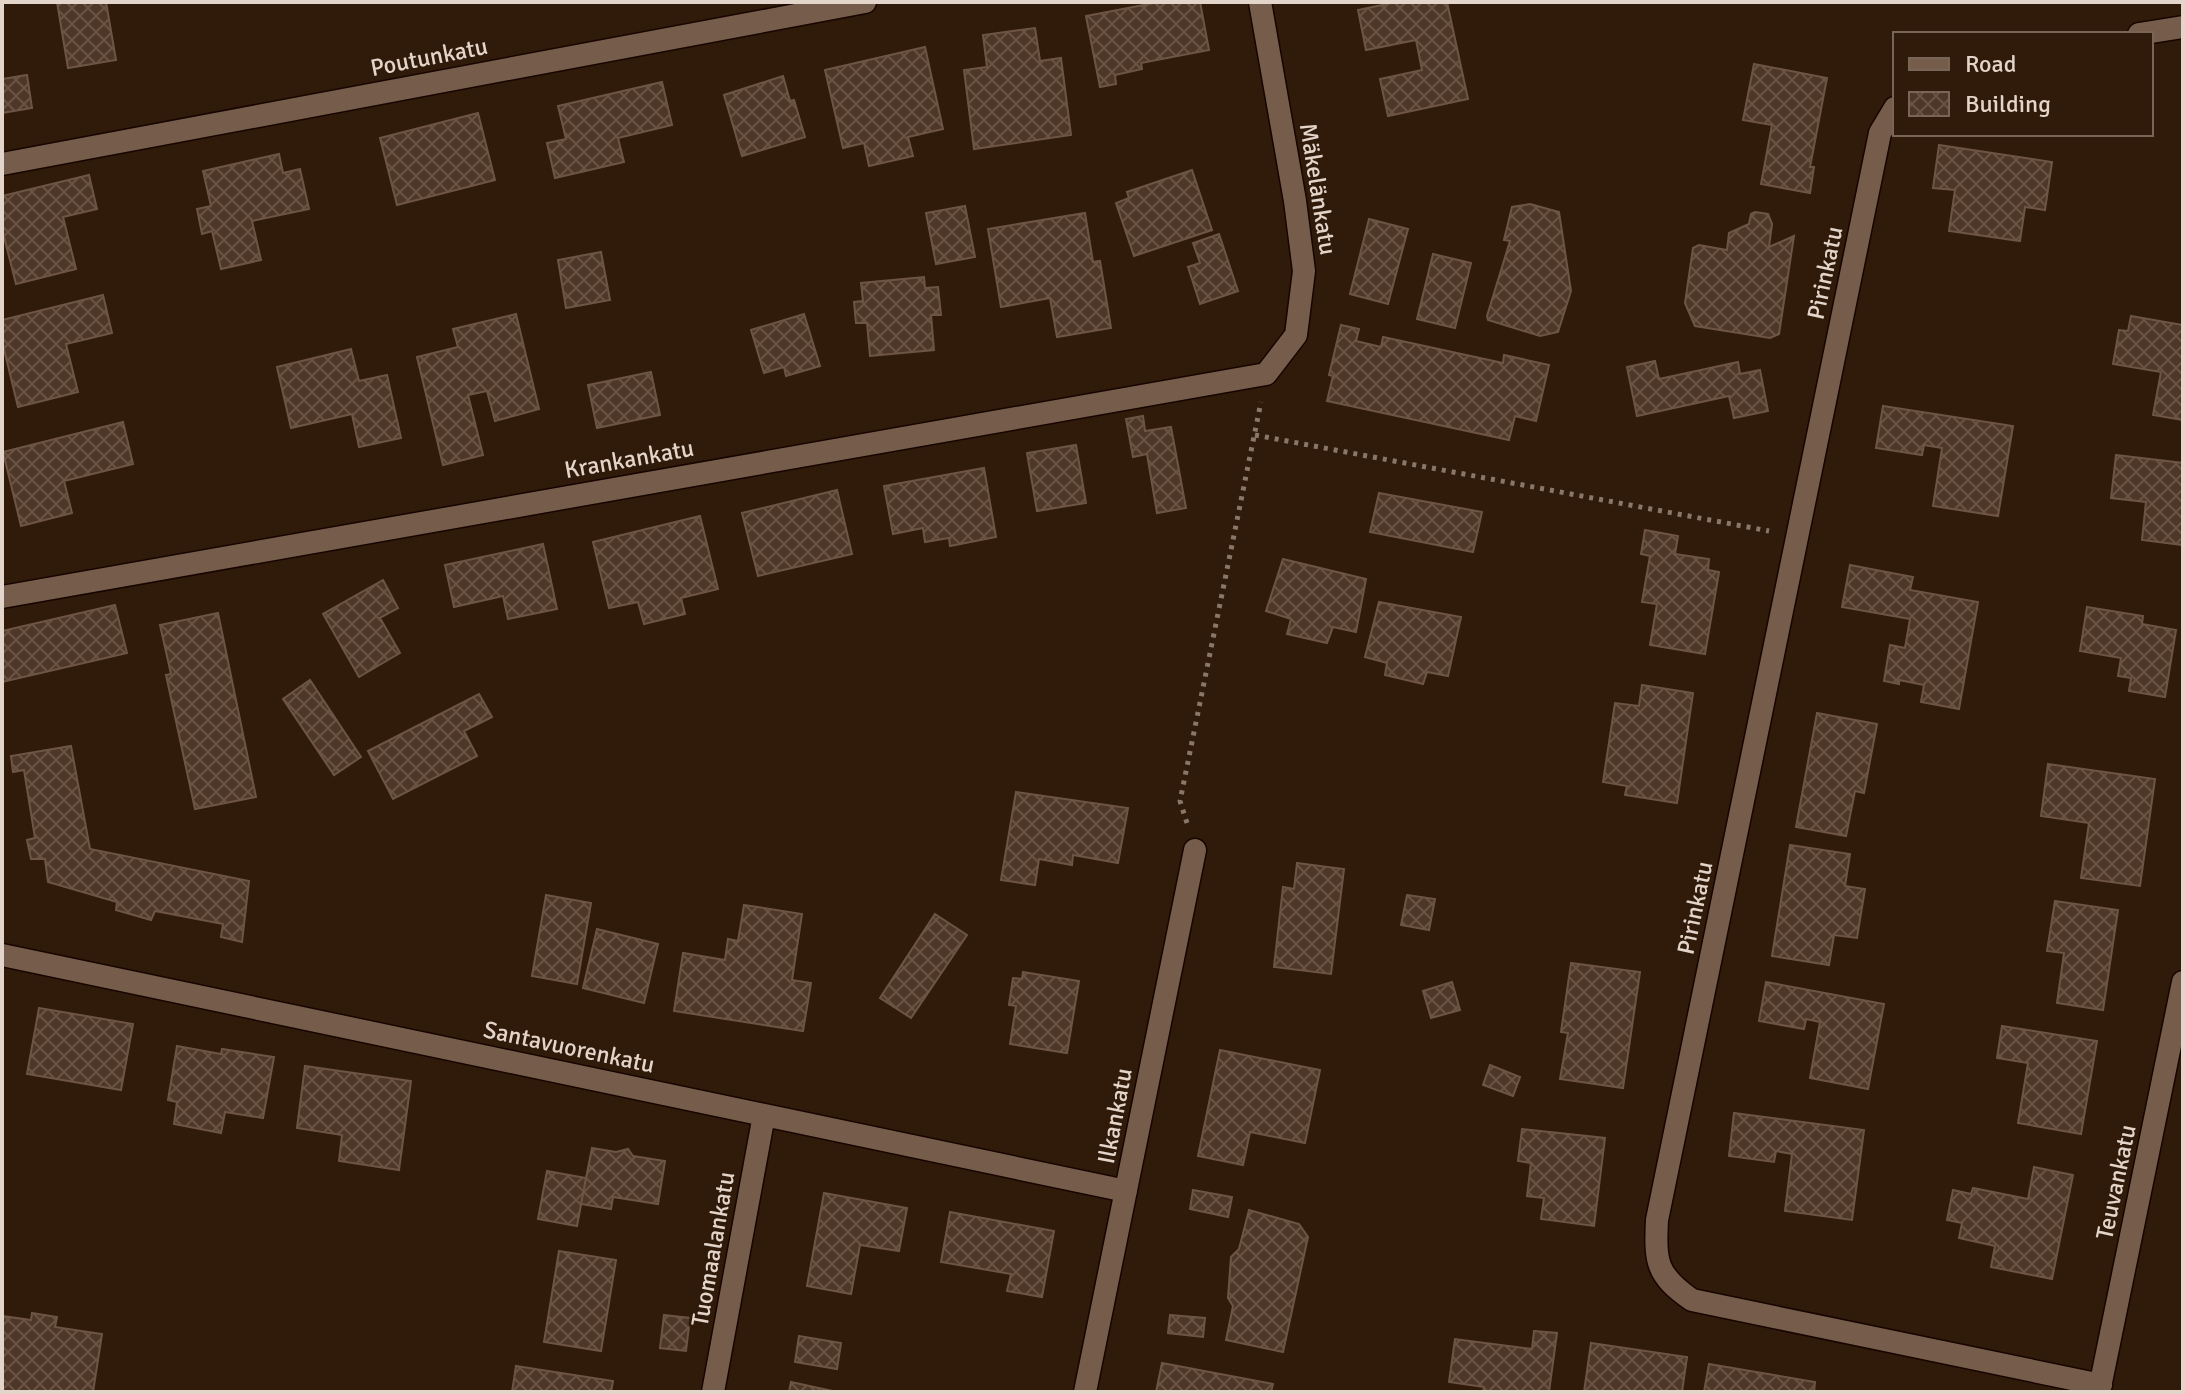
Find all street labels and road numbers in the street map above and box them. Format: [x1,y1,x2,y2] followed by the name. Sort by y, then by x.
[368,31,490,83] street label: Poutunkatu
[1293,121,1343,257] street label: Mäkelänkatu
[1801,224,1849,322] street label: Pirinkatu
[562,433,696,485] street label: Krankankatu
[1671,859,1719,957] street label: Pirinkatu
[481,1014,657,1080] street label: Santavuorenkatu
[1091,1066,1139,1166] street label: Ilkankatu
[2089,1122,2143,1242] street label: Teuvankatu
[685,1169,741,1329] street label: Tuomaalankatu

